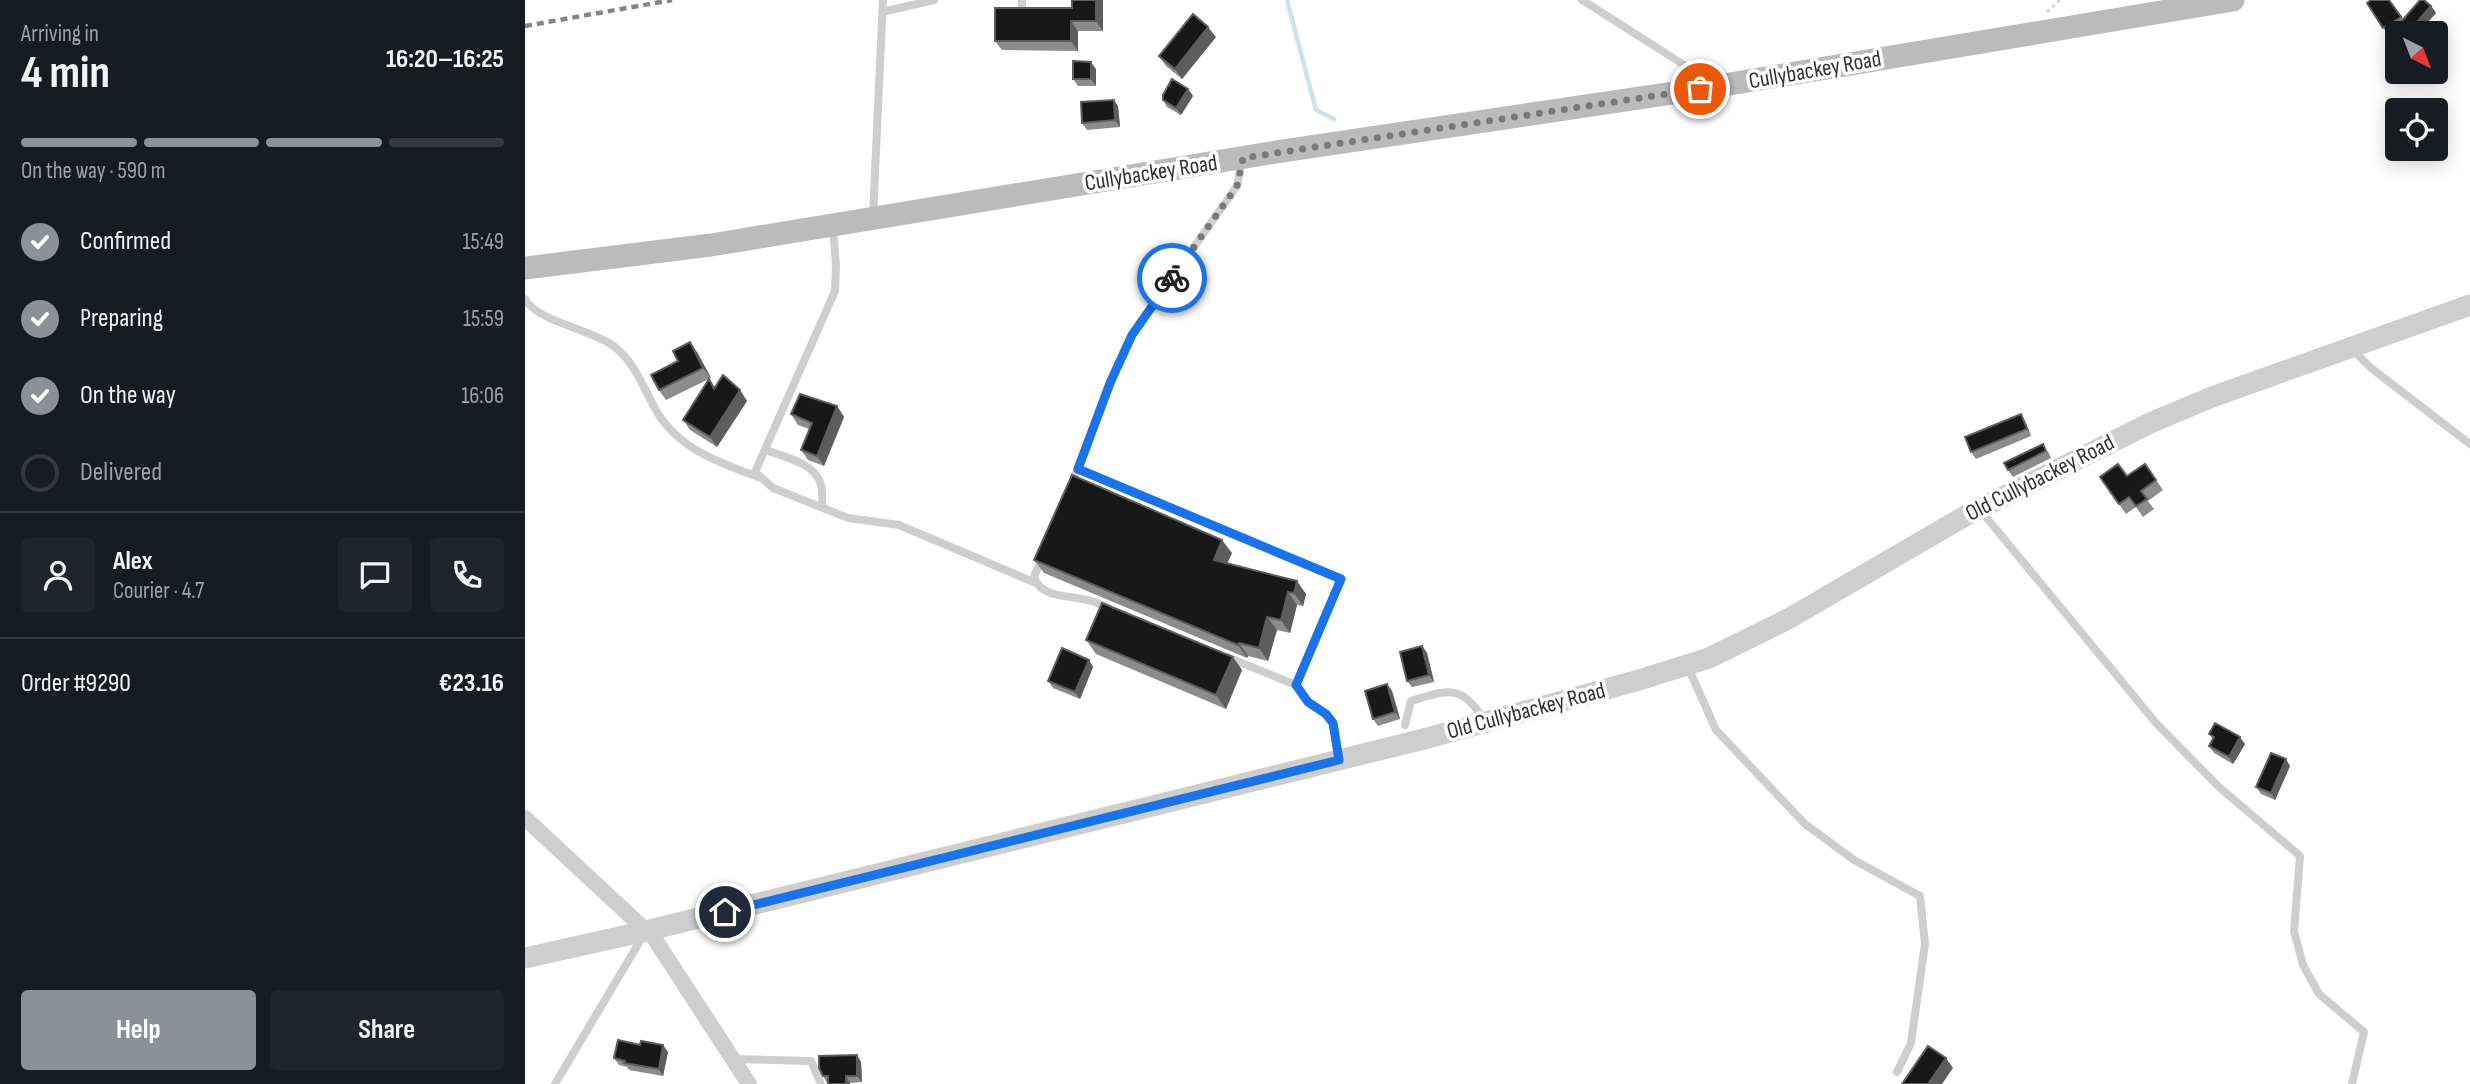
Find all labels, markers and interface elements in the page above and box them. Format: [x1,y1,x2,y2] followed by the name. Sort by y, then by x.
[21,20,99,48] text: Arriving in
[2385,21,2448,84] north arrow
[2385,21,2448,161] map controls
[386,44,504,75] text: 16:20–16:25
[1747,45,1883,95] street label: Cullybackey Road
[21,46,110,101] text: 4 min
[1670,59,1730,119] pin
[1681,70,1719,108] icon: bag
[2385,98,2448,161] button: locate
[1083,149,1219,197] street label: Cullybackey Road
[21,157,166,185] text: On the way · 590 m
[21,223,59,261] icon: check
[80,226,171,257] text: Confirmed
[463,228,504,256] text: 15:49
[1137,243,1207,313] courier
[1153,259,1191,297] icon: bike
[21,300,59,338] icon: check
[80,303,163,334] text: Preparing
[463,305,504,333] text: 15:59
[21,377,59,415] icon: check
[80,380,176,411] text: On the way
[461,382,504,410] text: 16:06
[1961,429,2119,527] street label: Old Cullybackey Road
[80,457,162,488] text: Delivered
[21,538,95,612] button: person
[338,538,412,612] button: chat
[430,538,504,612] button: phone
[113,546,153,577] text: Alex
[113,577,204,605] text: Courier · 4.7
[21,668,131,699] text: Order #9290
[439,668,504,699] text: €23.16
[1444,676,1608,746] street label: Old Cullybackey Road
[695,882,755,942] pin
[706,893,744,931] icon: home
[21,990,256,1070] button: Help
[270,990,504,1070] button: Share

